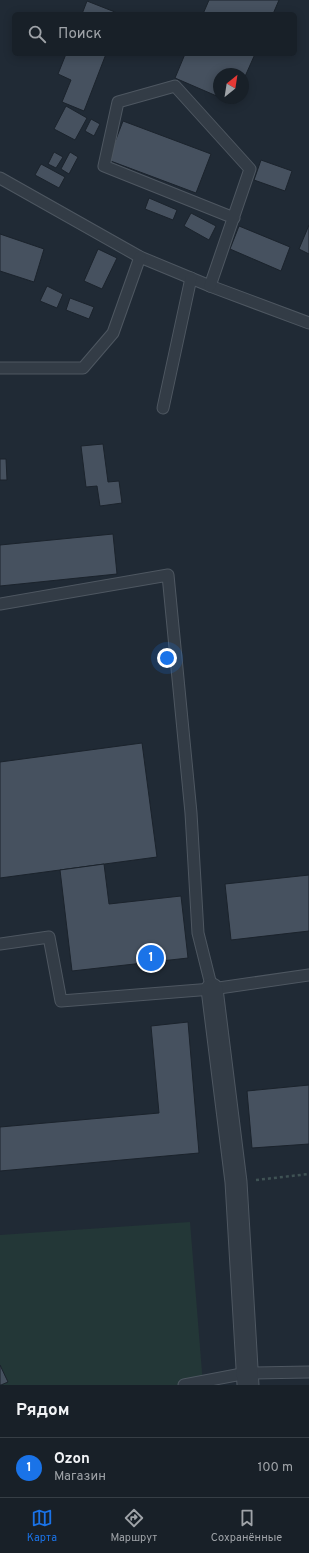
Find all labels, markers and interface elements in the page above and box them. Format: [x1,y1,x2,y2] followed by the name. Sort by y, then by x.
[12,12,297,56] search box
[26,23,48,45] icon: search
[58,25,102,44] text: Поиск
[213,68,249,104] north arrow
[157,648,177,668] your location
[138,943,164,973] pin: 1
[16,1400,69,1422] text: Рядом
[54,1450,90,1469] text: Ozon
[26,1460,32,1476] text: 1
[257,1460,293,1476] text: 100 m
[54,1469,106,1485] text: Магазин
[27,1507,57,1545] tab: Карта
[110,1507,157,1545] tab: Маршрут
[211,1507,282,1545] tab: Сохранённые

